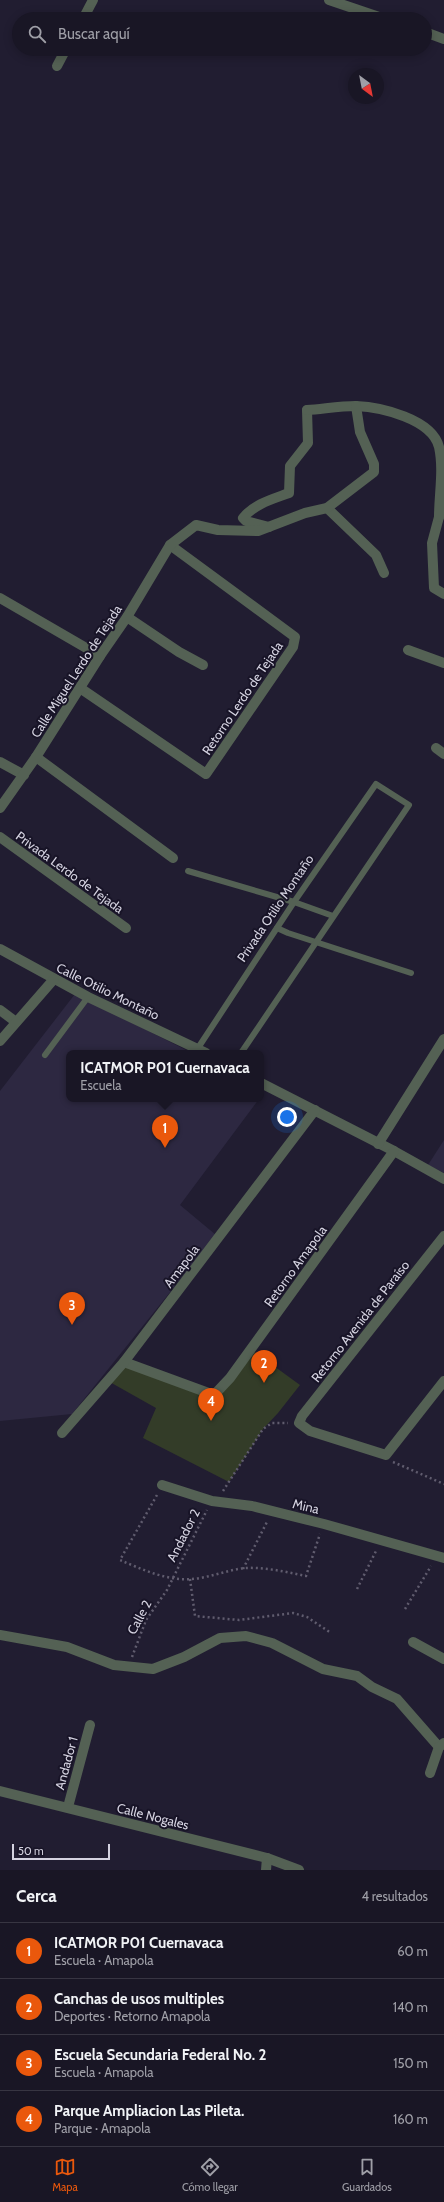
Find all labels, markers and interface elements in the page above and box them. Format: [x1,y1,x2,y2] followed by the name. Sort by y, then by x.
[12,12,432,56] search box
[26,23,48,45] icon: search
[58,25,130,43] text: Buscar aquí
[348,68,384,104] north arrow
[27,601,126,741] street label: Calle Miguel Lerdo de Tejada
[198,638,287,758] street label: Retorno Lerdo de Tejada
[12,828,128,918] street label: Privada Lerdo de Tejada
[233,851,317,965] street label: Privada Otilio Montaño
[54,959,162,1023] street label: Calle Otilio Montaño
[66,1050,264,1102] popup
[80,1059,250,1077] text: ICATMOR P01 Cuernavaca
[80,1077,121,1093] text: Escuela
[277,1107,297,1127] your location
[152,1115,178,1148] pin: 1
[260,1222,330,1310] street label: Retorno Amapola
[160,1241,203,1291] street label: Amapola
[308,1257,412,1385] street label: Retorno Avenida de Paraíso
[59,1292,85,1325] pin: 3
[251,1350,277,1383] pin: 2
[198,1388,224,1421] pin: 4
[291,1495,322,1517] street label: Mina
[163,1506,203,1564] street label: Andador 2
[123,1597,155,1637] street label: Calle 2
[51,1735,81,1791] street label: Andador 1
[115,1799,191,1833] street label: Calle Nogales
[12,1842,110,1861] scale bar
[18,1844,44,1858] text: 50 m
[16,1886,57,1906] text: Cerca
[361,1888,428,1904] text: 4 resultados
[54,1934,223,1952] text: ICATMOR P01 Cuernavaca
[27,1943,31,1959] text: 1
[397,1943,428,1959] text: 60 m
[54,1952,154,1968] text: Escuela · Amapola
[54,1990,224,2008] text: Canchas de usos multiples
[26,1999,32,2015] text: 2
[393,1999,428,2015] text: 140 m
[54,2008,210,2024] text: Deportes · Retorno Amapola
[54,2046,266,2064] text: Escuela Secundaria Federal No. 2
[25,2055,33,2071] text: 3
[393,2055,428,2071] text: 150 m
[54,2064,154,2080] text: Escuela · Amapola
[54,2102,244,2120] text: Parque Ampliacion Las Pileta.
[25,2111,33,2127] text: 4
[393,2111,428,2127] text: 160 m
[54,2120,150,2136] text: Parque · Amapola
[52,2156,78,2194] tab: Mapa
[182,2156,238,2194] tab: Cómo llegar
[342,2156,392,2194] tab: Guardados

